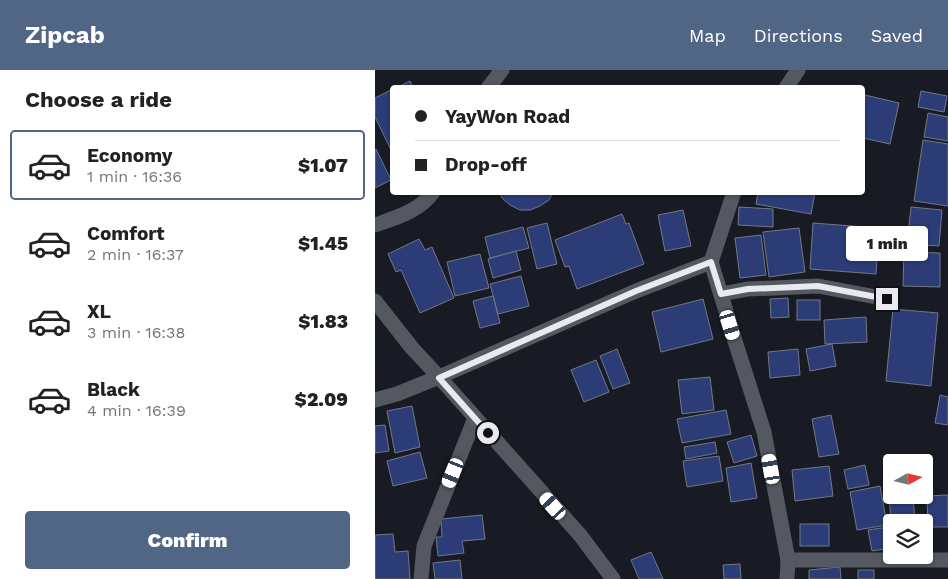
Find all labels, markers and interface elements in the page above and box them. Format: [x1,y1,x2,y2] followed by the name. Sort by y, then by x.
[25,21,105,49] text: Zipcab
[689,25,726,46] text: Map
[754,25,843,46] text: Directions
[871,25,923,46] text: Saved
[25,87,172,112] text: Choose a ride
[445,105,570,128] text: YayWon Road
[27,143,72,188] icon: car
[87,144,172,167] text: Economy
[445,153,527,176] text: Drop-off
[298,154,348,177] text: $1.07
[87,167,182,186] text: 1 min · 16:36
[27,221,72,266] icon: car
[87,222,165,245] text: Comfort
[846,226,928,262] callout: 1 min
[298,232,348,255] text: $1.45
[866,234,908,253] text: 1 min
[87,245,184,264] text: 2 min · 16:37
[876,288,898,310] route end
[27,299,72,344] icon: car
[87,300,111,323] text: XL
[718,308,741,342] car
[298,310,348,333] text: $1.83
[87,323,185,342] text: 3 min · 16:38
[27,377,72,422] icon: car
[87,378,140,401] text: Black
[295,388,348,411] text: $2.09
[87,401,186,420] text: 4 min · 16:39
[477,422,499,444] route start
[761,453,780,485] car
[883,454,933,504] north arrow
[883,454,933,564] map controls
[440,456,465,490] car
[537,490,568,522] car
[25,511,350,569] button: Confirm
[883,514,933,564] button: layers

